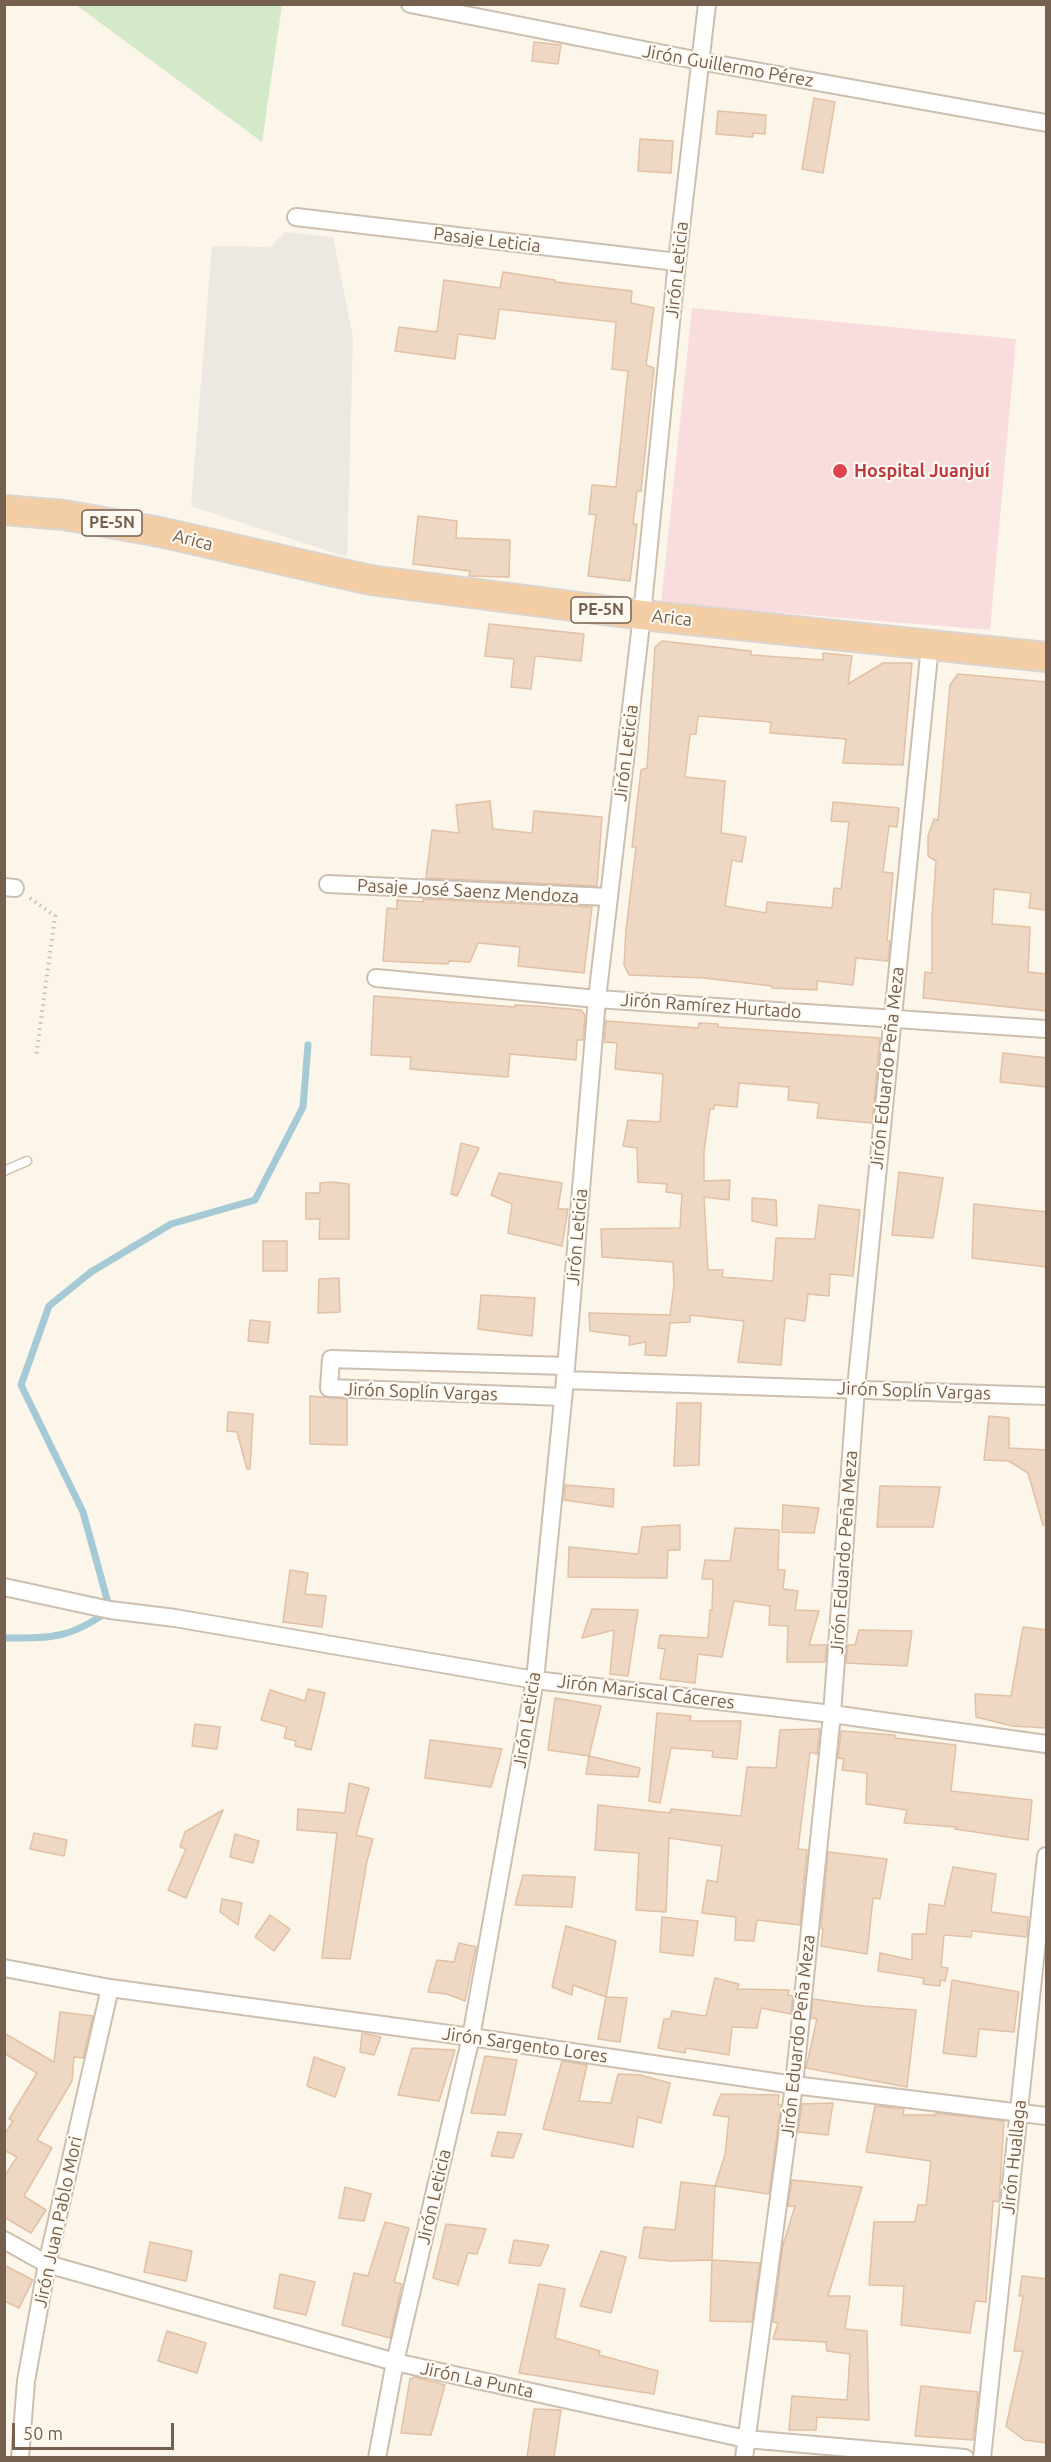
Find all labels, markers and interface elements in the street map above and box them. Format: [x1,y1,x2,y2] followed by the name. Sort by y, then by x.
[641,40,815,92] street label: Jirón Guillermo Pérez
[661,220,693,320] street label: Jirón Leticia
[432,223,542,257] street label: Pasaje Leticia
[854,460,990,482] place label: Hospital Juanjuí
[831,462,849,480] marker: Hospital Juanjuí
[82,510,142,536] road number: PE-5N
[171,525,215,555] street label: Arica
[571,597,631,623] road number: PE-5N
[651,605,693,631] street label: Arica
[609,703,643,803] street label: Jirón Leticia
[357,874,579,908] street label: Pasaje José Saenz Mendoza
[866,965,908,1171] street label: Jirón Eduardo Peña Meza
[620,989,802,1023] street label: Jirón Ramírez Hurtado
[562,1187,592,1287] street label: Jirón Leticia
[837,1378,991,1404] street label: Jirón Soplín Vargas
[344,1379,498,1405] street label: Jirón Soplín Vargas
[826,1449,862,1655] street label: Jirón Eduardo Peña Meza
[509,1670,545,1770] street label: Jirón Leticia
[556,1670,736,1714] street label: Jirón Mariscal Cáceres
[777,1933,819,2139] street label: Jirón Eduardo Peña Meza
[441,2023,609,2067] street label: Jirón Sargento Lores
[997,2099,1031,2215] street label: Jirón Huallaga
[29,2134,87,2310] street label: Jirón Juan Pablo Mori
[413,2147,455,2247] street label: Jirón Leticia
[418,2357,536,2403] street label: Jirón La Punta
[15,2411,177,2449] scale bar
[23,2423,63,2443] text: 50 m

